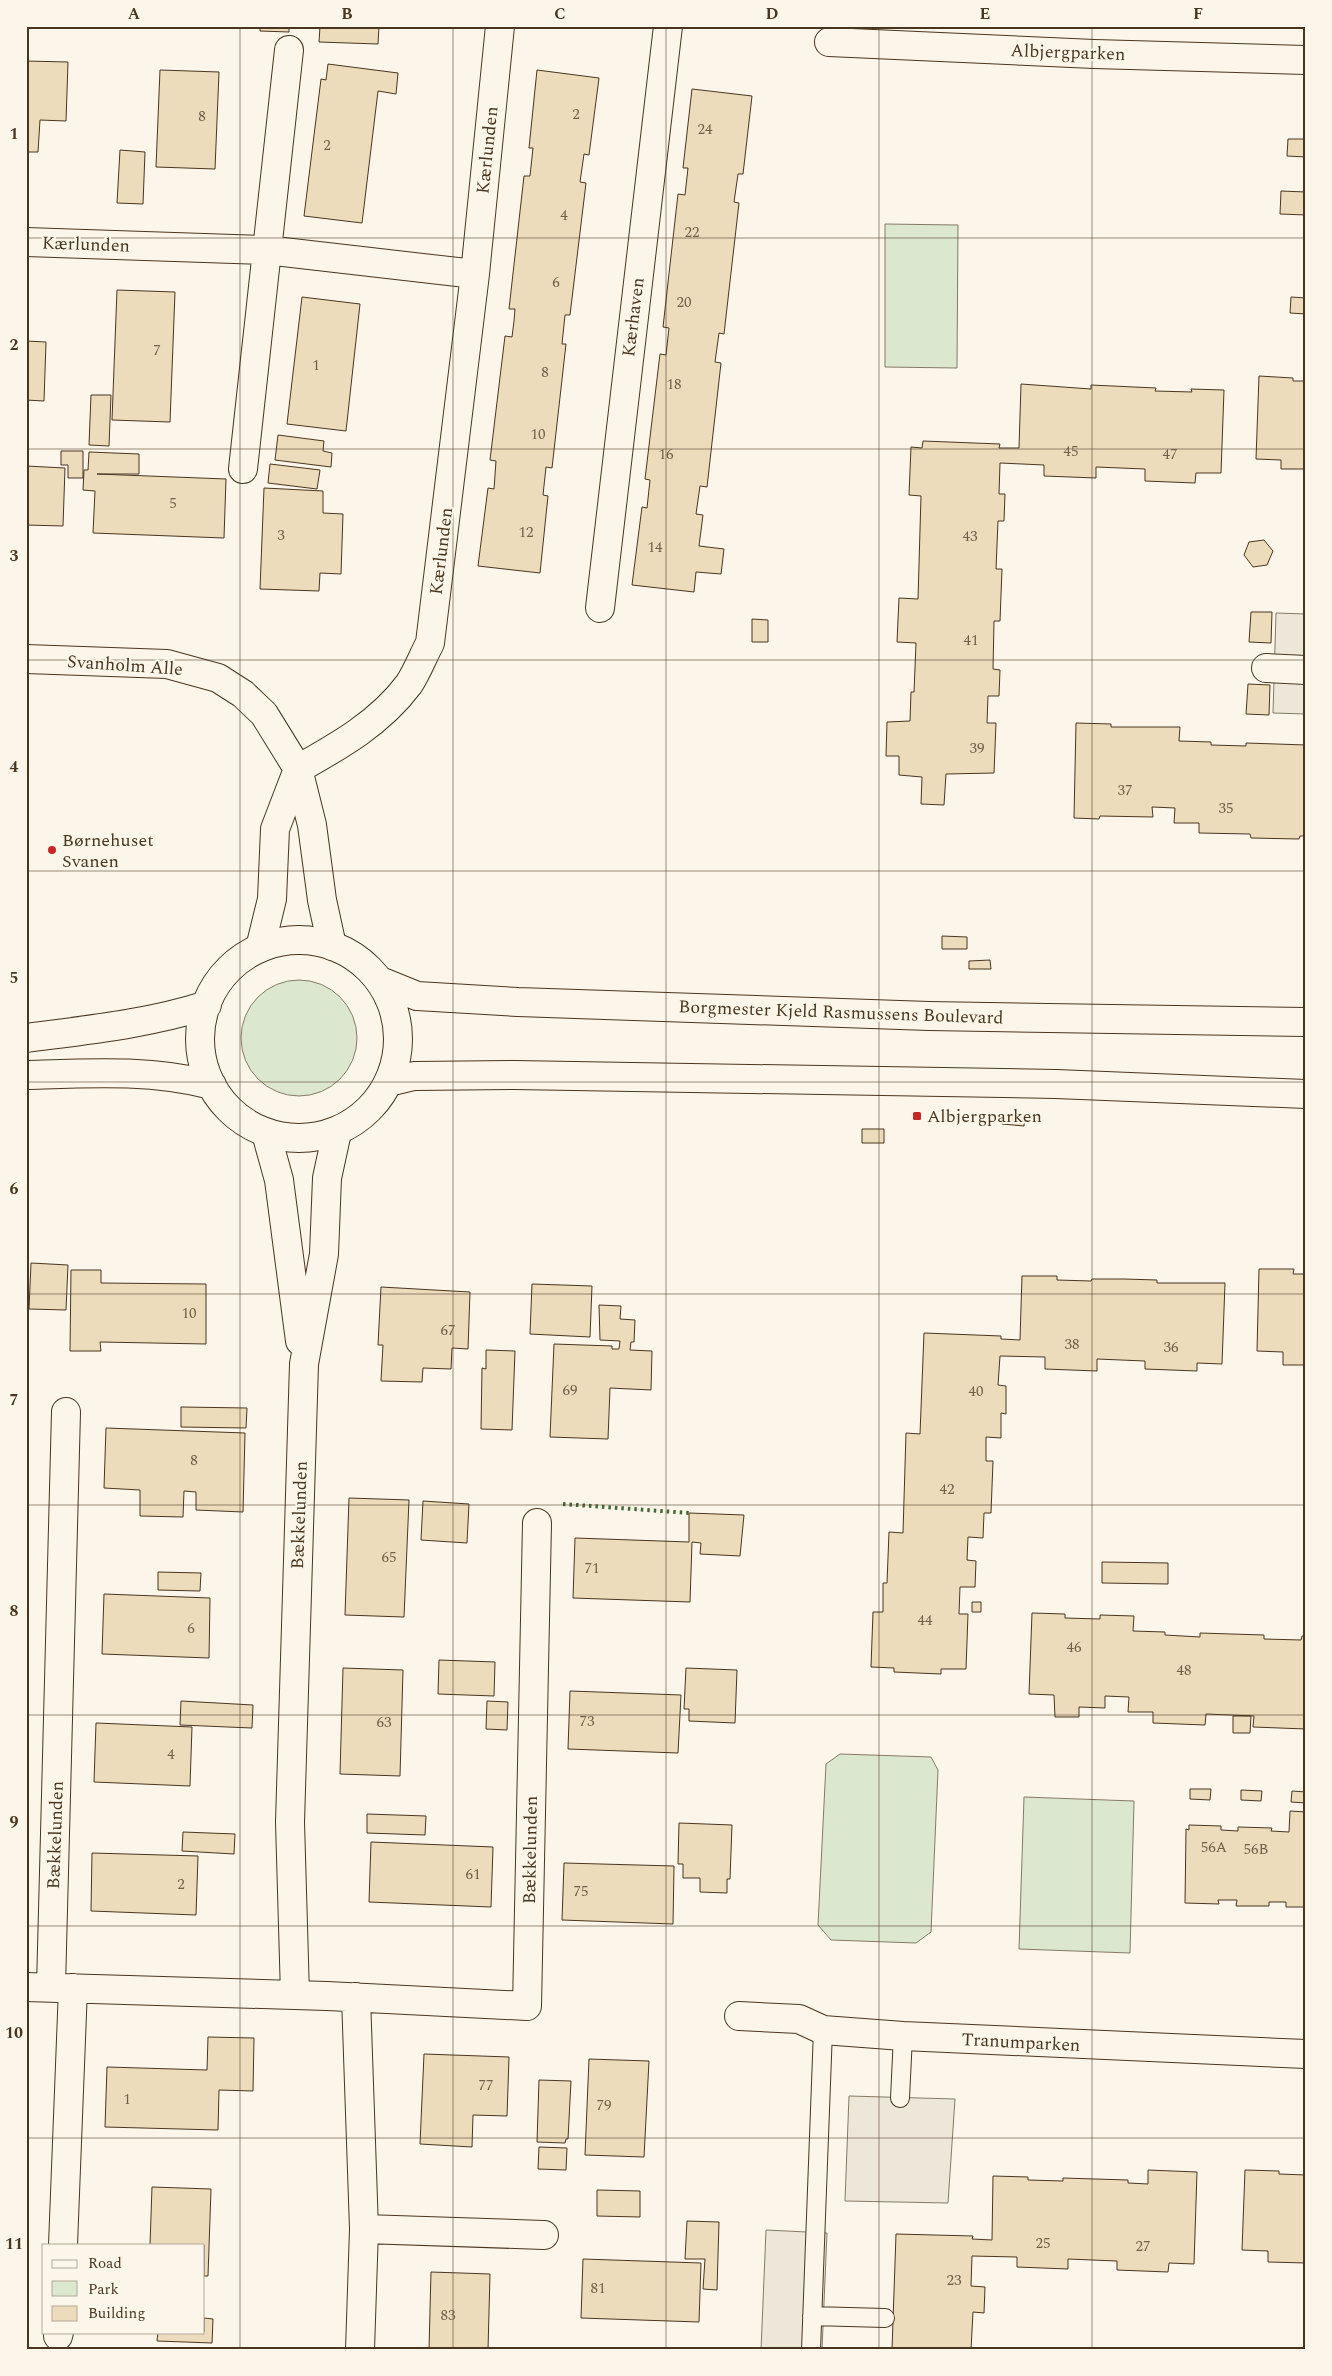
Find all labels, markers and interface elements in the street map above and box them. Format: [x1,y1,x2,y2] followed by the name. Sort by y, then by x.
[128,2,141,26] text: A
[341,2,353,26] text: B
[554,2,566,26] text: C
[766,2,779,26] text: D
[980,2,990,26] text: E
[1193,2,1203,26] text: F
[1010,37,1126,68] street label: Albjergparken
[572,103,580,126] house number: 2
[198,105,206,128] house number: 8
[469,105,506,195] street label: Kærlunden
[697,118,713,141] house number: 24
[10,122,18,146] text: 1
[323,134,331,157] house number: 2
[560,204,568,227] house number: 4
[684,221,700,244] house number: 22
[41,229,130,260] street label: Kærlunden
[552,271,560,294] house number: 6
[615,276,652,358] street label: Kærhaven
[676,291,692,314] house number: 20
[10,333,19,357] text: 2
[153,339,161,362] house number: 7
[312,354,320,377] house number: 1
[541,361,549,384] house number: 8
[666,373,682,396] house number: 18
[530,423,546,446] house number: 10
[1063,440,1079,463] house number: 45
[658,443,674,466] house number: 16
[1162,443,1178,466] house number: 47
[169,492,177,515] house number: 5
[423,506,460,596] street label: Kærlunden
[518,521,534,544] house number: 12
[277,524,285,547] house number: 3
[962,525,978,548] house number: 43
[647,536,663,559] house number: 14
[10,544,19,568] text: 3
[963,629,979,652] house number: 41
[66,648,184,683] street label: Svanholm Alle
[969,737,985,760] house number: 39
[10,755,19,779] text: 4
[1117,779,1133,802] house number: 37
[1218,797,1234,820] house number: 35
[62,827,154,875] place label: Børnehuset Svanen
[46,844,58,856] marker: Børnehuset Svanen
[10,966,18,990] text: 5
[678,993,1004,1032] street label: Borgmester Kjeld Rasmussens Boulevard
[927,1103,1042,1130] place label: Albjergparken
[911,1110,923,1122] marker: Albjergparken
[10,1177,19,1201] text: 6
[181,1302,197,1325] house number: 10
[440,1319,456,1342] house number: 67
[1064,1333,1080,1356] house number: 38
[1163,1336,1179,1359] house number: 36
[562,1379,578,1402] house number: 69
[968,1380,984,1403] house number: 40
[10,1388,19,1412] text: 7
[190,1449,198,1472] house number: 8
[284,1460,315,1570] street label: Bækkelunden
[939,1478,955,1501] house number: 42
[381,1546,397,1569] house number: 65
[584,1557,600,1580] house number: 71
[10,1599,19,1623] text: 8
[917,1609,933,1632] house number: 44
[187,1617,195,1640] house number: 6
[1066,1636,1082,1659] house number: 46
[1176,1659,1192,1682] house number: 48
[579,1710,595,1733] house number: 73
[376,1711,392,1734] house number: 63
[167,1743,175,1766] house number: 4
[40,1780,71,1890] street label: Bækkelunden
[516,1796,545,1904] street label: Bækkelunden
[10,1810,19,1834] text: 9
[1201,1836,1227,1859] house number: 56A
[1244,1838,1269,1861] house number: 56B
[465,1863,481,1886] house number: 61
[177,1873,185,1896] house number: 2
[573,1880,589,1903] house number: 75
[5,2021,23,2045] text: 10
[961,2026,1081,2059] street label: Tranumparken
[478,2074,494,2097] house number: 77
[123,2088,131,2111] house number: 1
[596,2094,612,2117] house number: 79
[5,2232,23,2256] text: 11
[1035,2232,1051,2255] house number: 25
[1135,2235,1151,2258] house number: 27
[42,2244,205,2334] legend
[88,2252,122,2275] text: Road
[946,2269,962,2292] house number: 23
[590,2277,606,2300] house number: 81
[88,2278,119,2301] text: Park
[88,2302,145,2325] text: Building
[440,2304,456,2327] house number: 83

